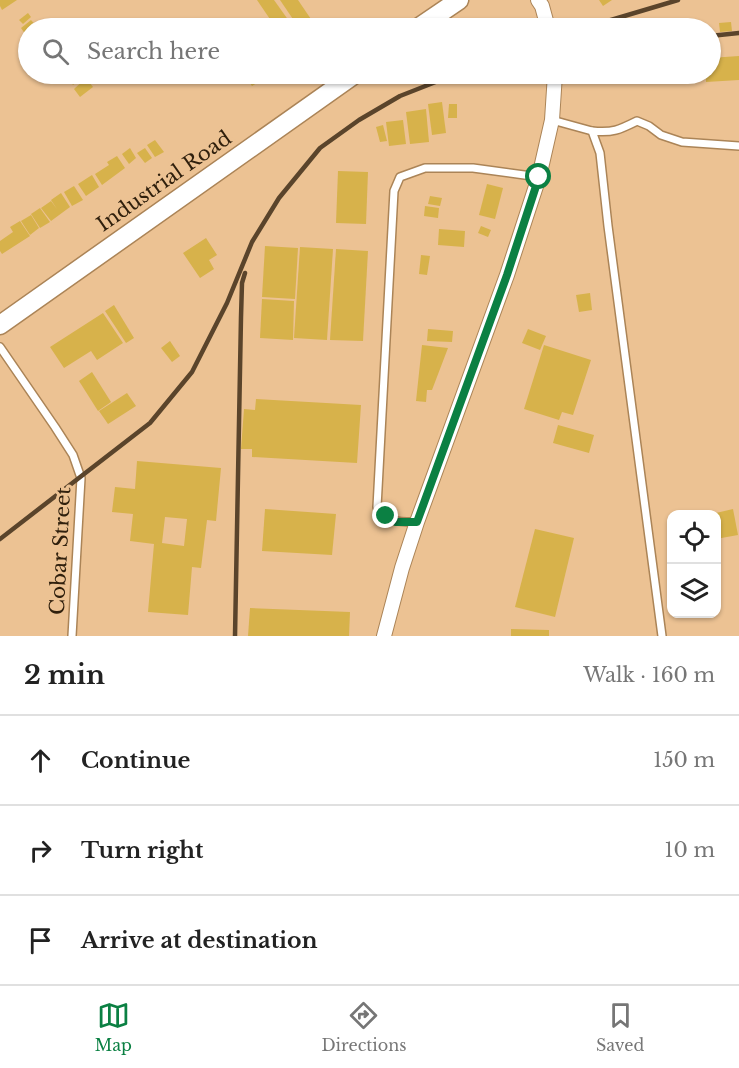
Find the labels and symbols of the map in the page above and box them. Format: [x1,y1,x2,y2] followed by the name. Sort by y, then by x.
[92,126,236,236] street label: Industrial Road
[525,163,551,189] route start
[45,486,75,616] street label: Cobar Street
[372,502,398,528] route end

